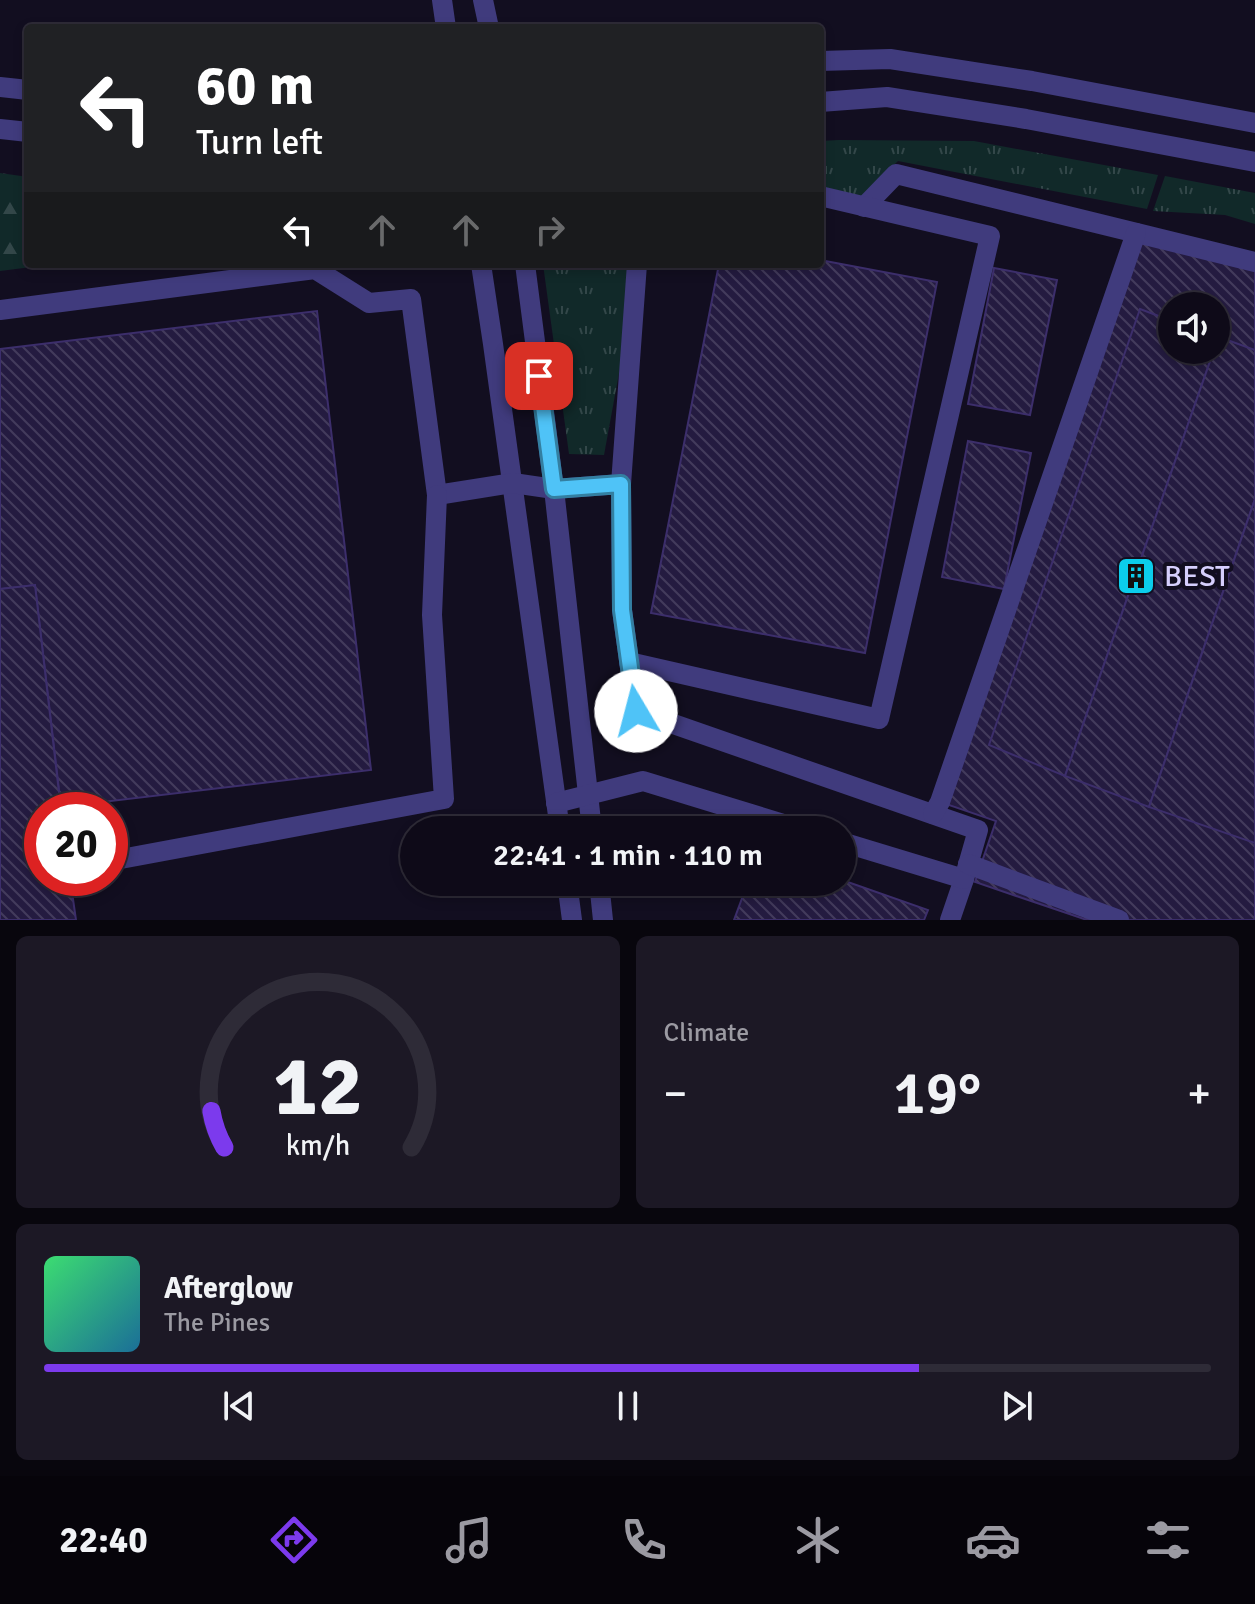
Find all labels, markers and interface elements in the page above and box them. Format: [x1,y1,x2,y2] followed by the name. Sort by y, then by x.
[196,51,314,120] text: 60 m
[64,56,168,160] icon: left
[196,120,323,165] text: Turn left
[276,208,320,252] icon: left
[360,208,404,252] icon: ahead
[444,208,488,252] icon: ahead
[528,208,572,252] icon: right
[1158,292,1230,364] map controls
[1158,292,1230,364] button: sound
[505,342,573,410] pin
[517,354,561,398] icon: arrive
[1115,555,1157,597] building icon: BEST
[1164,558,1230,595] place label: BEST
[594,669,678,753] position arrow
[24,792,128,896] speed limit sign: 20
[493,837,763,874] text: 22:41 · 1 min · 110 m
[664,1017,749,1049] text: Climate
[273,1036,363,1138] text: 12
[893,1057,981,1131] text: 19°
[664,1067,687,1121] text: −
[1187,1067,1211,1121] text: +
[285,1128,350,1163] text: km/h
[164,1270,293,1307] text: Afterglow
[164,1307,270,1339] text: The Pines
[217,1384,261,1428] icon: previous
[606,1384,650,1428] icon: pause
[995,1384,1039,1428] icon: next
[266,1512,322,1568] icon: directions
[441,1512,497,1568] icon: music
[616,1512,672,1568] icon: phone
[790,1512,846,1568] icon: climate
[965,1512,1021,1568] icon: car
[1140,1512,1196,1568] icon: filters
[59,1518,148,1563] text: 22:40

